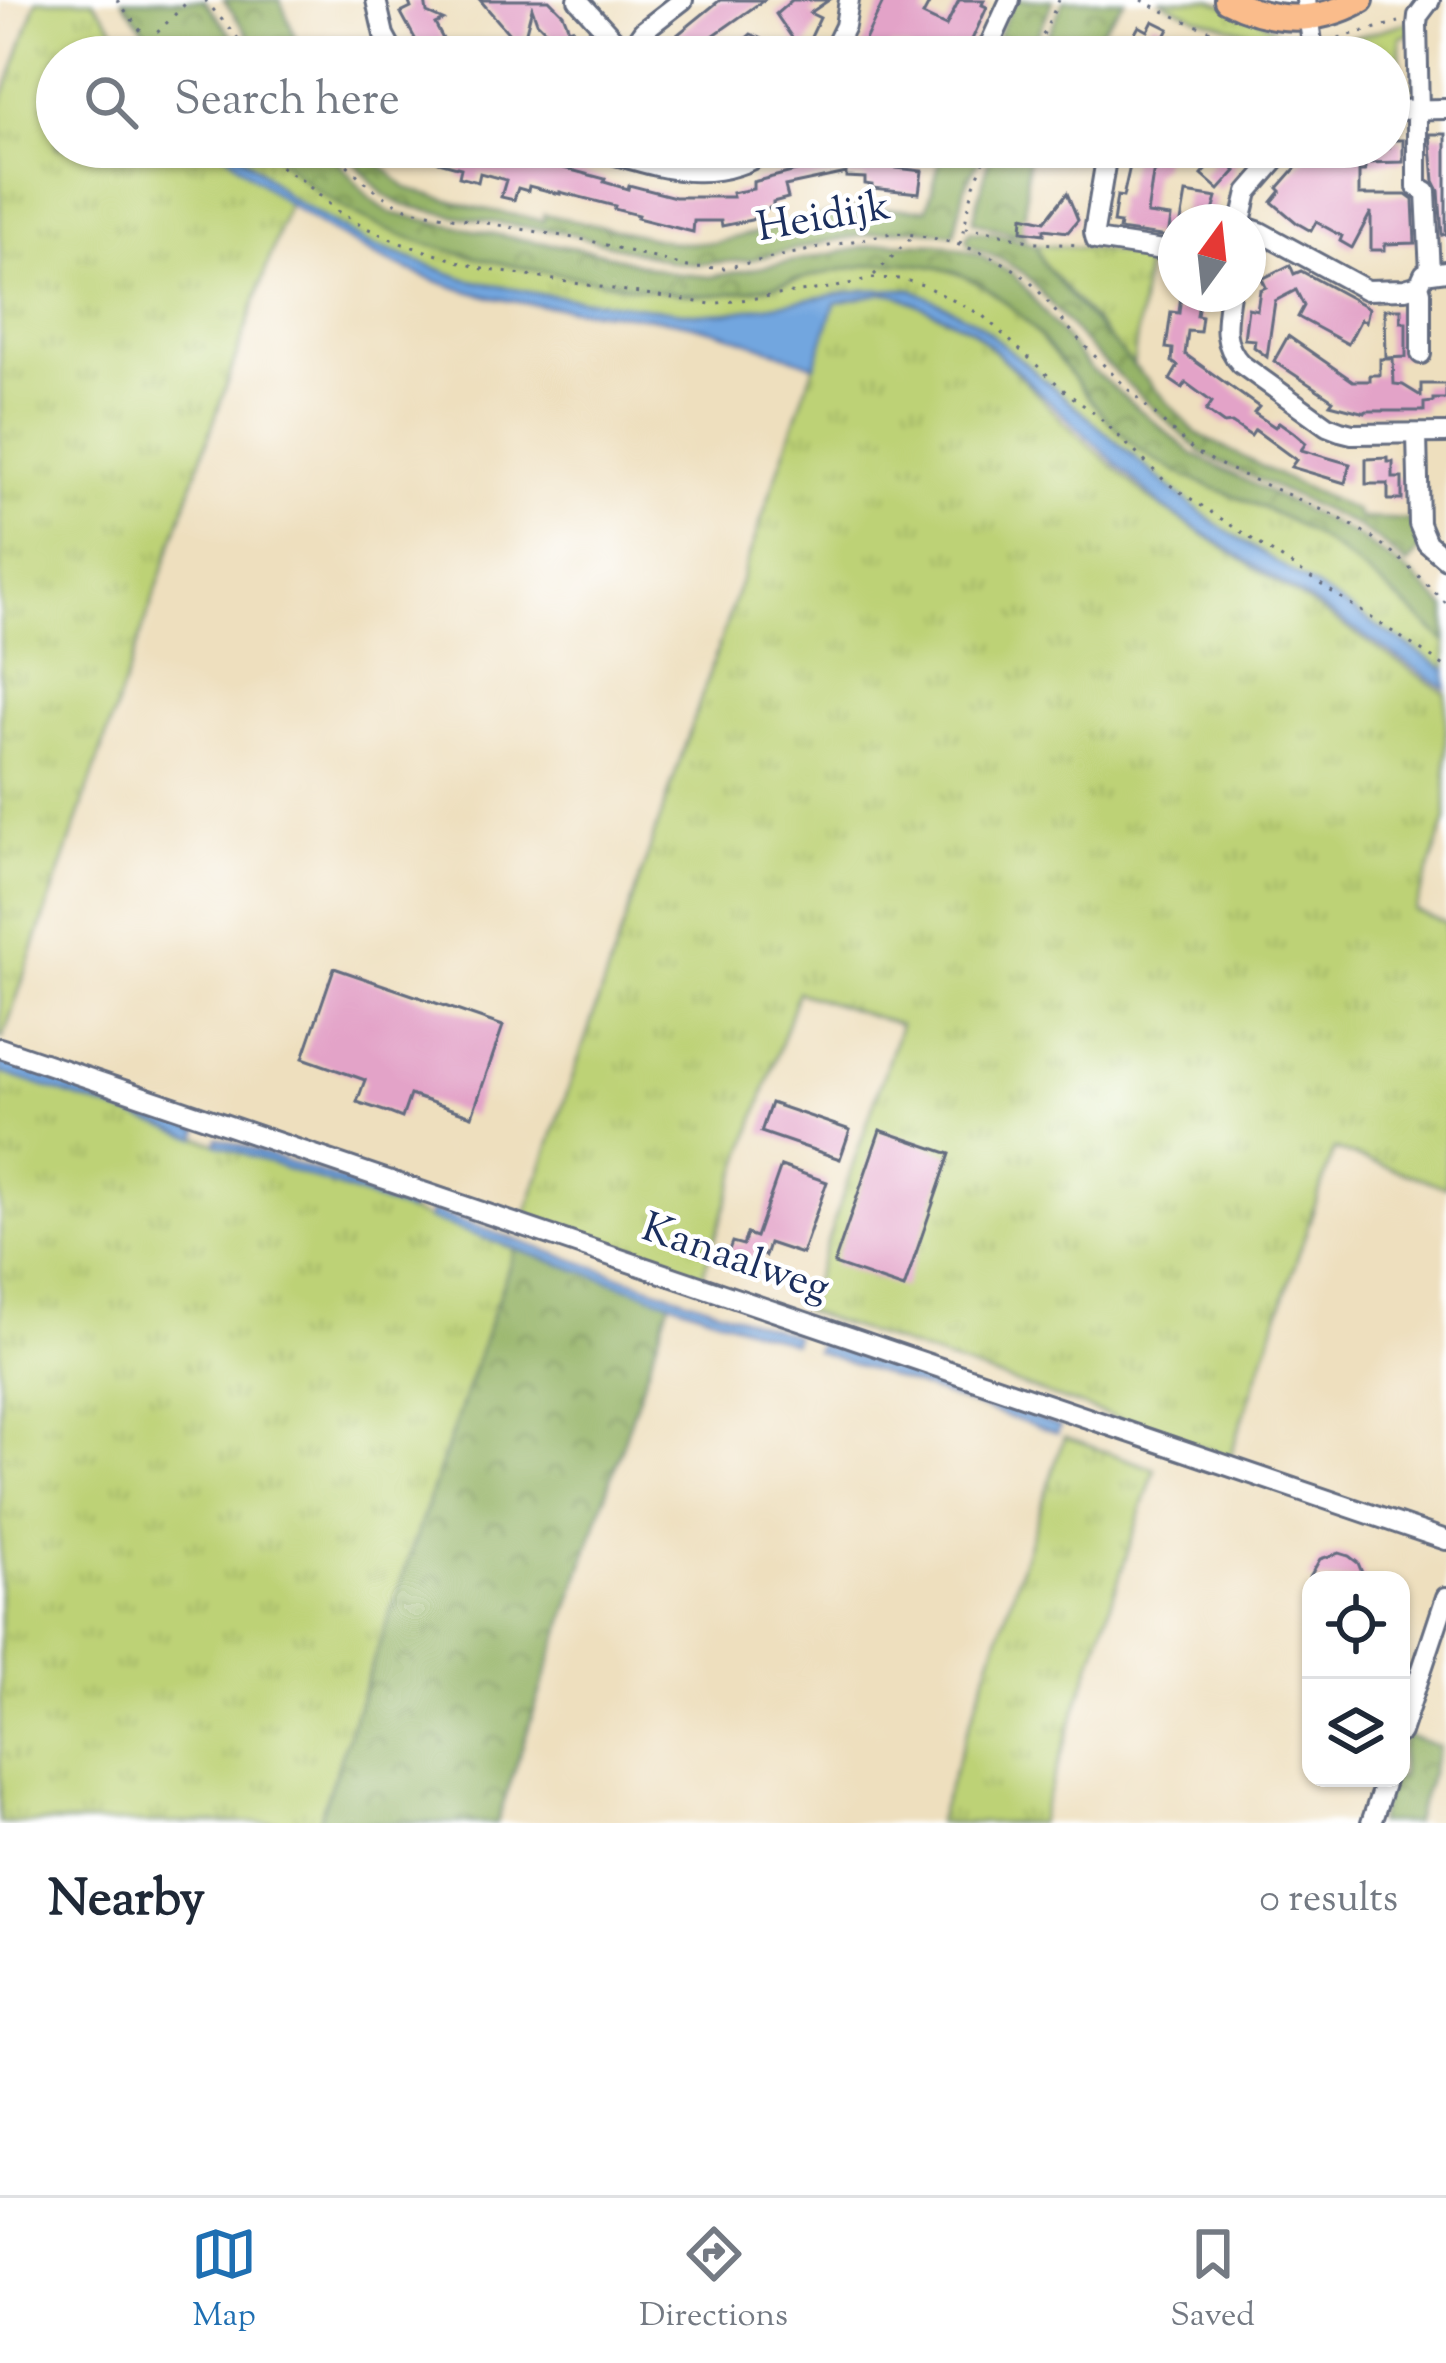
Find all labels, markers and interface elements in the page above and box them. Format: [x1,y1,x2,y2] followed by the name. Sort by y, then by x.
[36,36,1410,168] search box
[78,69,144,135] icon: search
[174,70,400,135] text: Search here
[752,178,896,260] street label: Heidijk
[1158,204,1266,312] north arrow
[633,1200,837,1320] street label: Kanaalweg
[1302,1571,1410,1787] map controls
[1302,1571,1410,1679] button: locate
[1302,1679,1410,1787] button: layers
[48,1865,205,1938] text: Nearby
[1259,1873,1398,1929] text: 0 results
[191,2221,257,2341] tab: Map
[639,2221,788,2341] tab: Directions
[1170,2221,1255,2341] tab: Saved

